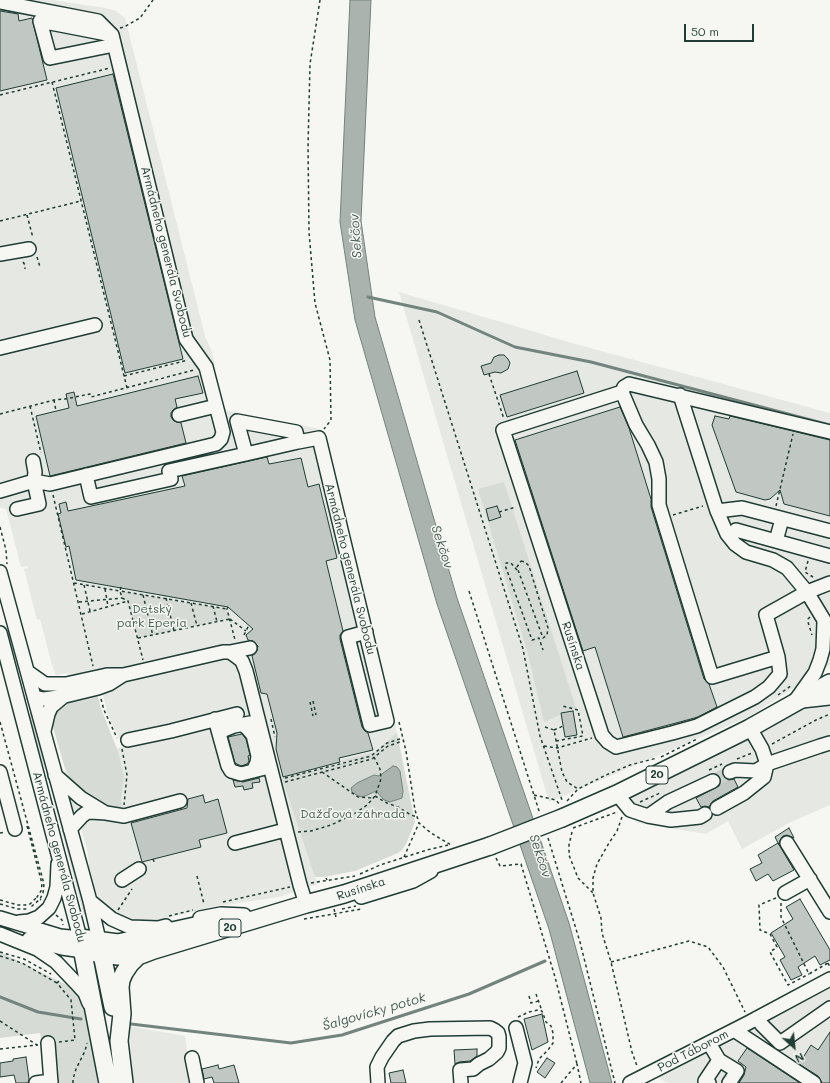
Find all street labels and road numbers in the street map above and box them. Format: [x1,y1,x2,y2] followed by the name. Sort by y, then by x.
[138,165,194,339] street label: Armádneho generála Svobodu
[322,482,378,656] street label: Armádneho generála Svobodu
[558,620,588,672] street label: Rusínska
[646,766,668,784] road number: 20
[29,770,89,944] street label: Armádneho generála Svobodu
[335,874,387,904] street label: Rusínska
[219,919,241,937] road number: 20
[655,1027,731,1075] street label: Pod Táborom

